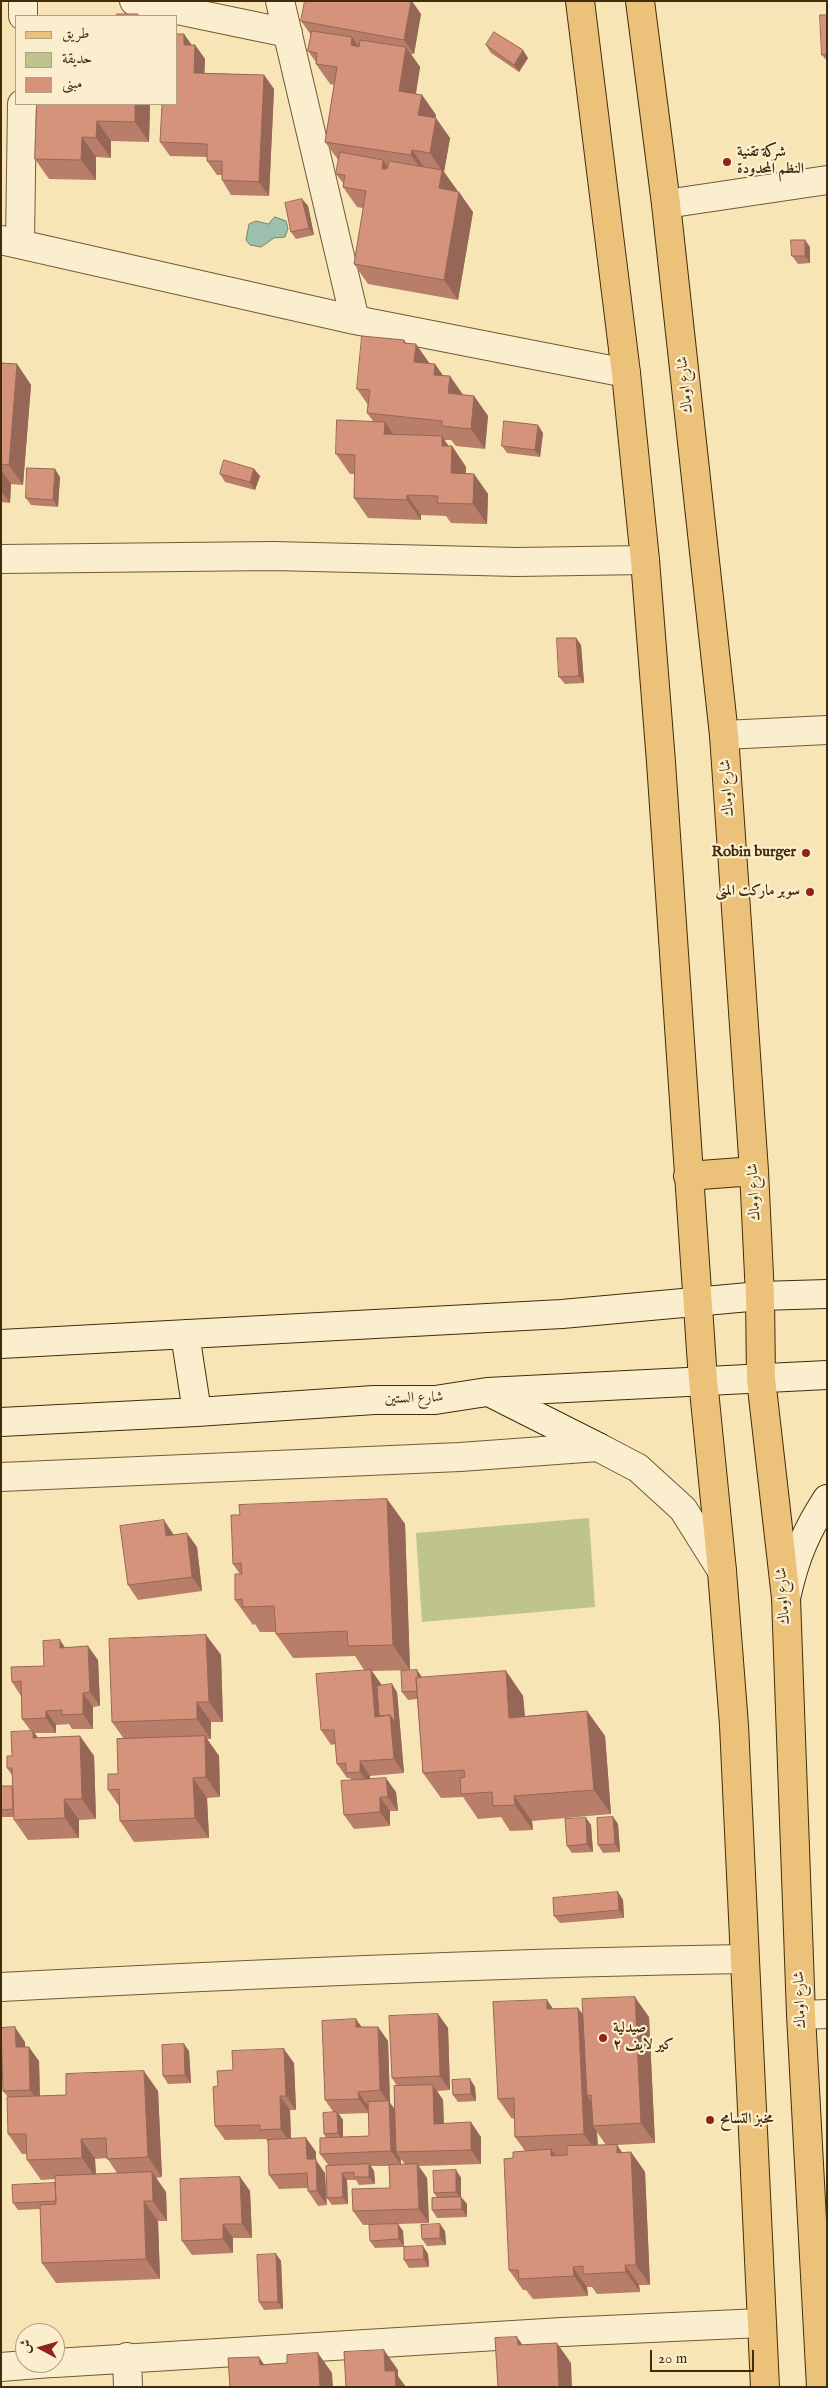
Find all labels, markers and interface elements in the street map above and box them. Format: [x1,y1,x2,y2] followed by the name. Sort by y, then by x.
[15,15,178,105] legend
[62,24,89,43] text: طريق
[62,49,92,68] text: حديقة
[62,74,82,93] text: مبنى
[737,144,804,179] place label: شركة تقنية النظم المحدودة
[721,156,733,168] marker: شركة تقنية النظم المحدودة
[674,355,698,415] street label: شارع اوماك
[717,759,739,817] street label: شارع اوماك
[712,844,796,862] place label: Robin burger
[800,847,812,859] marker: Robin burger
[716,883,800,901] place label: سوبر ماركت المنى
[804,886,816,898] marker: سوبر ماركت المنى
[745,1163,765,1221] street label: شارع اوماك
[384,1389,444,1409] street label: شارع الستين
[773,1567,795,1625] street label: شارع اوماك
[791,1971,811,2029] street label: شارع اوماك
[613,2020,674,2055] place label: صيدلية كير لايف ٢
[597,2032,609,2044] marker: صيدلية كير لايف ٢
[720,2111,773,2129] place label: مخبز التسامح
[704,2114,716,2126] marker: مخبز التسامح
[15,2323,65,2373] north arrow
[16,2339,36,2354] text: ش
[653,2340,757,2372] scale bar
[658,2349,687,2368] text: 20 m

